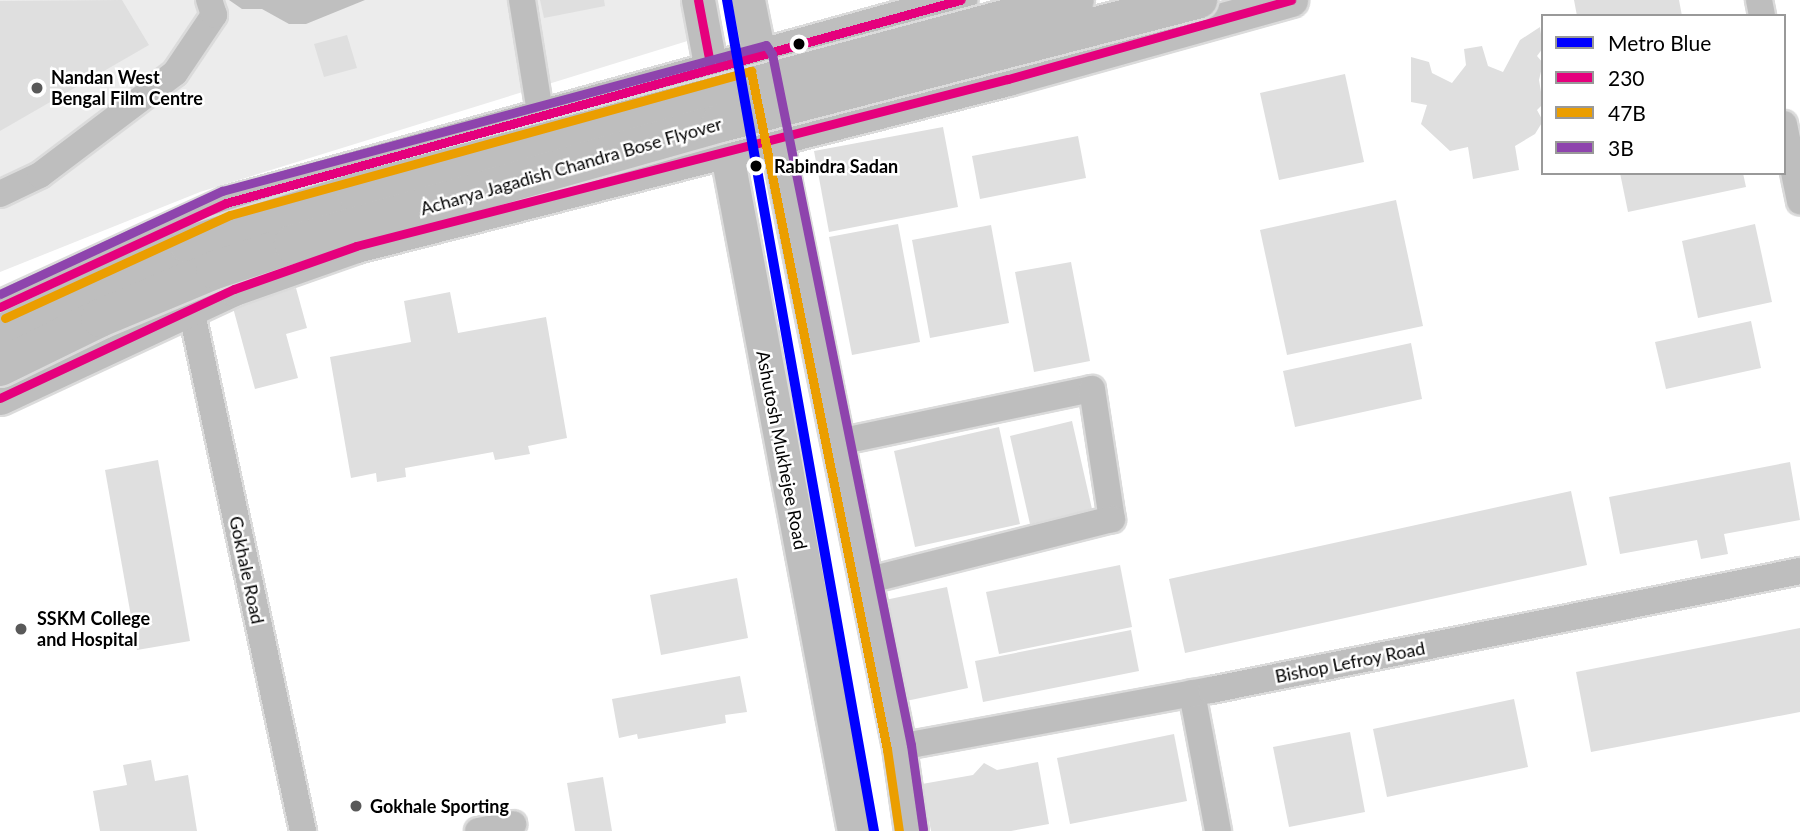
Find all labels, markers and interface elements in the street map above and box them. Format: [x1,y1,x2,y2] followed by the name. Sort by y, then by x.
[1541,14,1786,175] legend
[1608,30,1711,55] text: Metro Blue
[792,37,806,51] unlabelled marker
[1608,65,1645,90] text: 230
[51,67,203,110] place label: Nandan West Bengal Film Centre
[29,80,45,96] marker: Nandan West Bengal Film Centre
[1608,100,1646,125] text: 47B
[418,112,724,220] street label: Acharya Jagadish Chandra Bose Flyover
[1608,135,1634,160] text: 3B
[745,155,767,177] marker: Rabindra Sadan
[774,155,898,177] place label: Rabindra Sadan
[752,349,812,551] street label: Ashutosh Mukhejee Road
[225,514,269,626] street label: Gokhale Road
[37,608,150,650] place label: SSKM College and Hospital
[11,619,31,639] marker: SSKM College and Hospital
[1273,637,1427,687] street label: Bishop Lefroy Road
[370,795,509,817] place label: Gokhale Sporting
[348,798,364,814] marker: Gokhale Sporting

